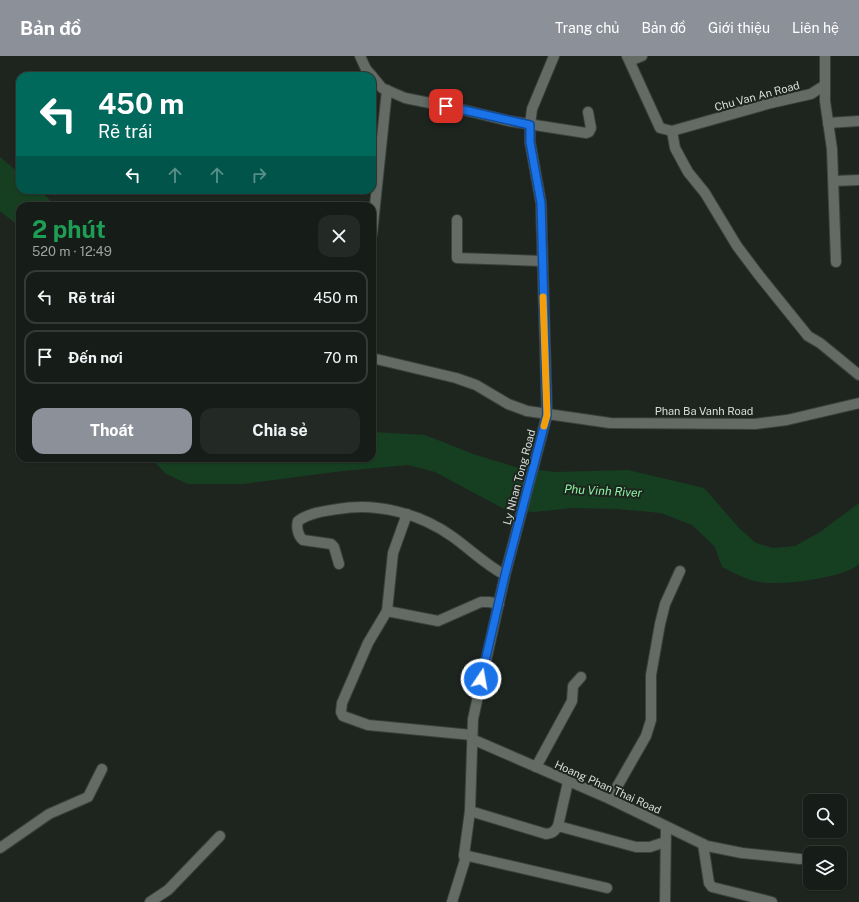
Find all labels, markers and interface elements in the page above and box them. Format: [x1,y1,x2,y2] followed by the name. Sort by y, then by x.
[20,17,81,39] text: Bản đồ
[555,20,619,36] text: Trang chủ
[641,20,686,36] text: Bản đồ
[708,20,770,36] text: Giới thiệu
[792,20,839,36] text: Liên hệ
[713,79,801,113] street label: Chu Van An Road
[98,87,184,120] text: 450 m
[32,88,84,140] icon: left
[429,89,463,123] pin
[435,95,457,117] icon: arrive
[98,121,152,142] text: Rẽ trái
[122,164,144,186] icon: left
[164,164,186,186] icon: ahead
[206,164,228,186] icon: ahead
[248,164,270,186] icon: right
[32,215,106,243] text: 2 phút
[318,215,360,257] button: close
[32,244,112,259] text: 520 m · 12:49
[34,286,56,308] icon: left
[68,289,115,306] text: Rẽ trái
[313,289,358,306] text: 450 m
[34,346,56,368] icon: arrive
[68,349,123,366] text: Đến nơi
[323,349,358,366] text: 70 m
[655,405,753,417] street label: Phan Ba Vanh Road
[32,408,192,454] button: Thoát
[200,408,360,454] button: Chia sẻ
[501,428,537,526] street label: Ly Nhan Tong Road
[564,482,643,500] water label: Phu Vinh River
[460,658,502,700] position arrow
[553,758,663,816] street label: Hoang Phan Thai Road
[803,794,847,890] map controls
[803,794,847,838] button: search
[803,846,847,890] button: layers

